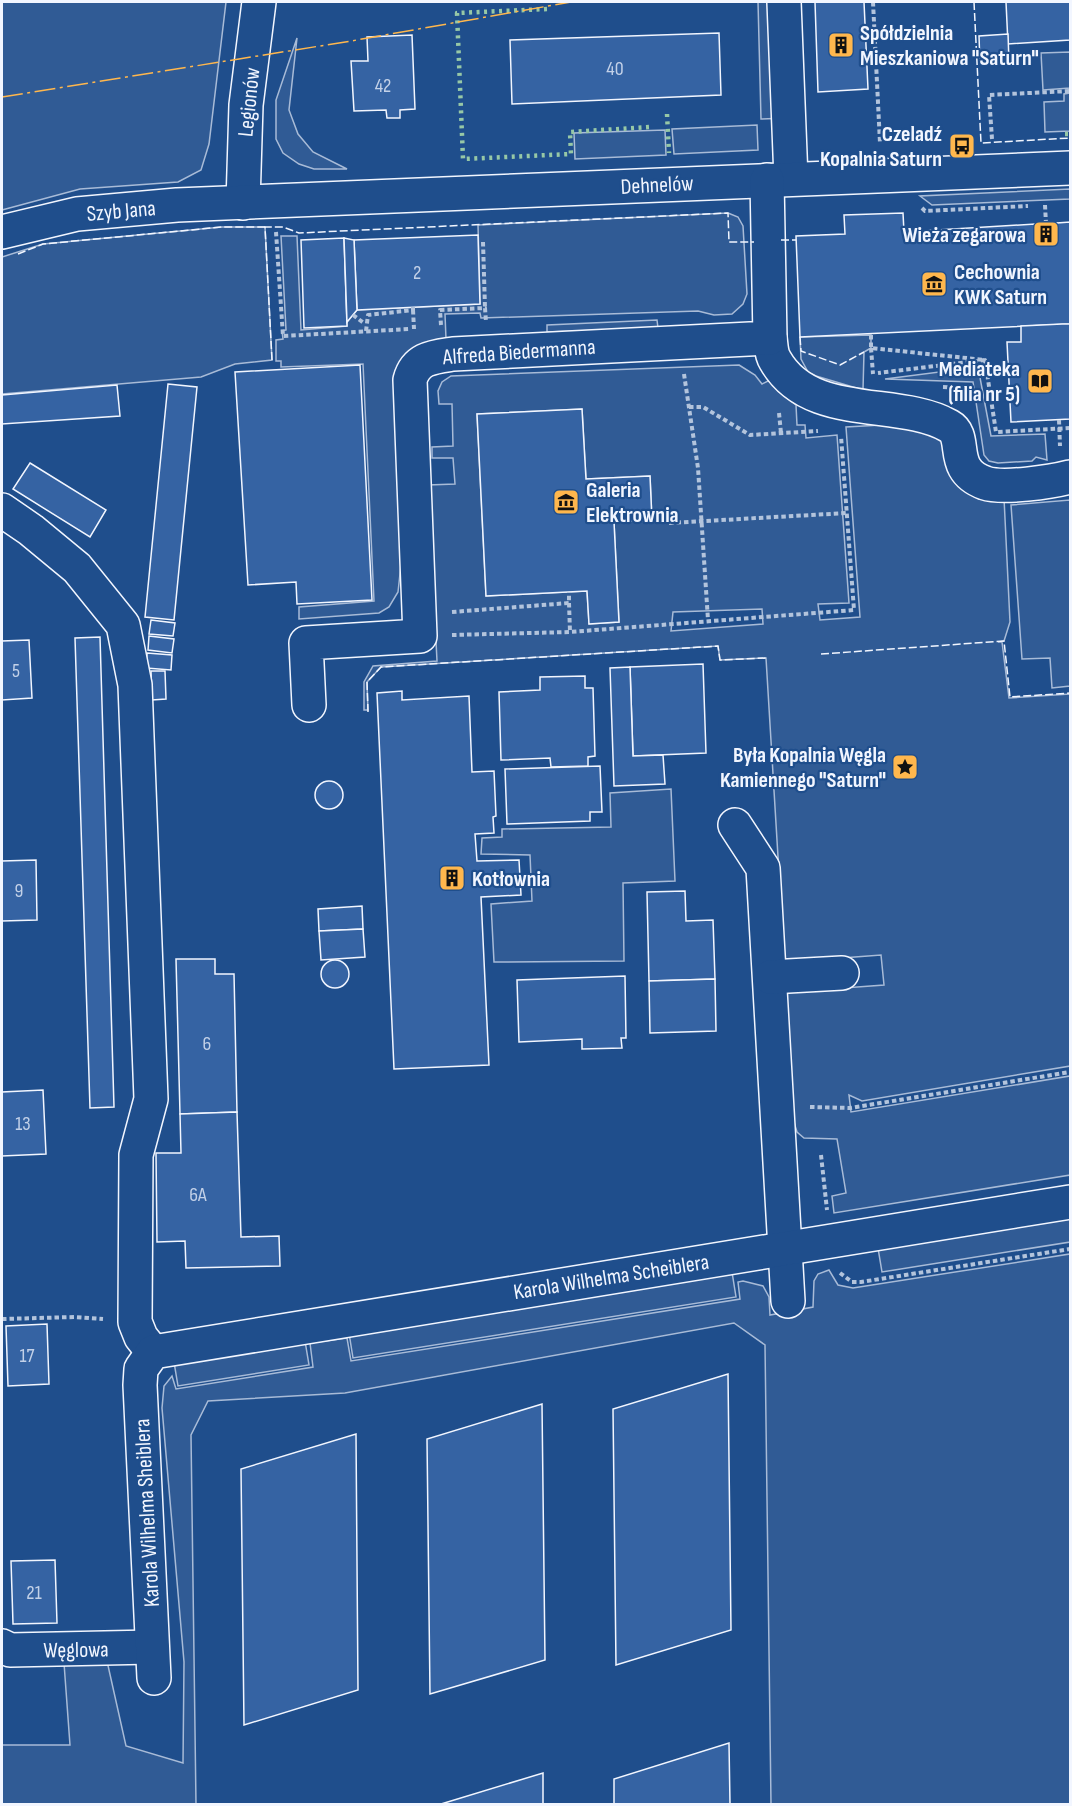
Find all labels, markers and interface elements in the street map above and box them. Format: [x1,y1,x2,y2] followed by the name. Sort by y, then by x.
[860,20,1039,72] place label: Spółdzielnia Mieszkaniowa "Saturn"
[826,30,856,60] building icon: Spółdzielnia Mieszkaniowa "Saturn"
[606,57,624,81] house number: 40
[232,66,267,138] street label: Legionów
[375,74,391,98] house number: 42
[820,121,943,173] place label: Czeladź Kopalnia Saturn
[947,131,977,161] bus stop icon: Czeladź Kopalnia Saturn
[620,170,694,201] street label: Dehnelów
[85,195,157,228] street label: Szyb Jana
[1031,219,1061,249] building icon: Wieża zegarowa
[902,222,1026,249] place label: Wieża zegarowa
[954,259,1047,311] place label: Cechownia KWK Saturn
[413,261,421,285] house number: 2
[919,269,949,299] museum icon: Cechownia KWK Saturn
[441,334,596,371] street label: Alfreda Biedermanna
[939,356,1020,408] place label: Mediateka (filia nr 5)
[1025,366,1055,396] library icon: Mediateka (filia nr 5)
[586,477,679,529] place label: Galeria Elektrownia
[551,487,581,517] museum icon: Galeria Elektrownia
[12,659,20,683] house number: 5
[720,742,886,794] place label: Była Kopalnia Węgla Kamiennego "Saturn"
[890,752,920,782] place icon: Była Kopalnia Węgla Kamiennego "Saturn"
[437,863,467,893] building icon: Kotłownia
[472,866,550,893] place label: Kotłownia
[15,879,23,903] house number: 9
[203,1032,211,1056] house number: 6
[15,1112,31,1136] house number: 13
[189,1183,207,1207] house number: 6A
[512,1249,711,1306] street label: Karola Wilhelma Scheiblera
[20,1344,34,1368] house number: 17
[129,1418,166,1608] street label: Karola Wilhelma Sheiblera
[26,1581,42,1605] house number: 21
[43,1636,109,1665] street label: Węglowa

